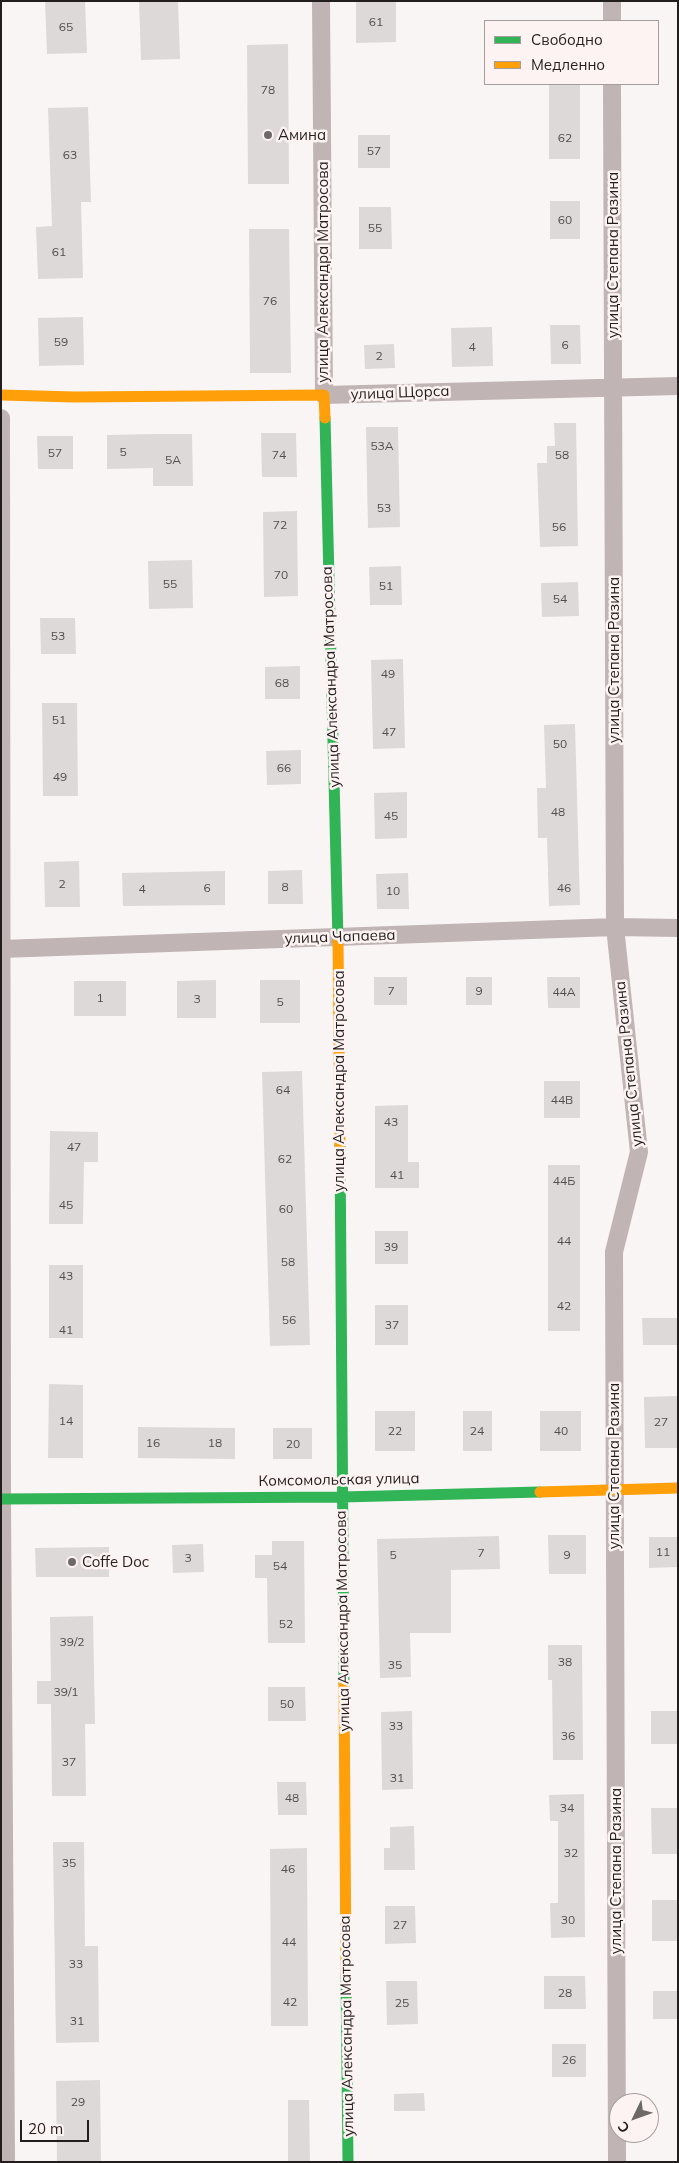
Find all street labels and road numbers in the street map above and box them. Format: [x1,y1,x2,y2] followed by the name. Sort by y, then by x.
[314,161,332,383] street label: улица Александра Матросова
[604,172,622,338] street label: улица Степана Разина
[350,382,450,404] street label: улица Щорса
[318,566,344,788] street label: улица Александра Матросова
[605,577,623,743] street label: улица Степана Разина
[284,926,396,948] street label: улица Чапаева
[330,970,348,1192] street label: улица Александра Матросова
[611,980,647,1148] street label: улица Степана Разина
[605,1383,623,1549] street label: улица Степана Разина
[258,1470,420,1490] street label: Комсомольская улица
[332,1510,354,1732] street label: улица Александра Матросова
[607,1788,625,1954] street label: улица Степана Разина
[336,1915,358,2137] street label: улица Александра Матросова

